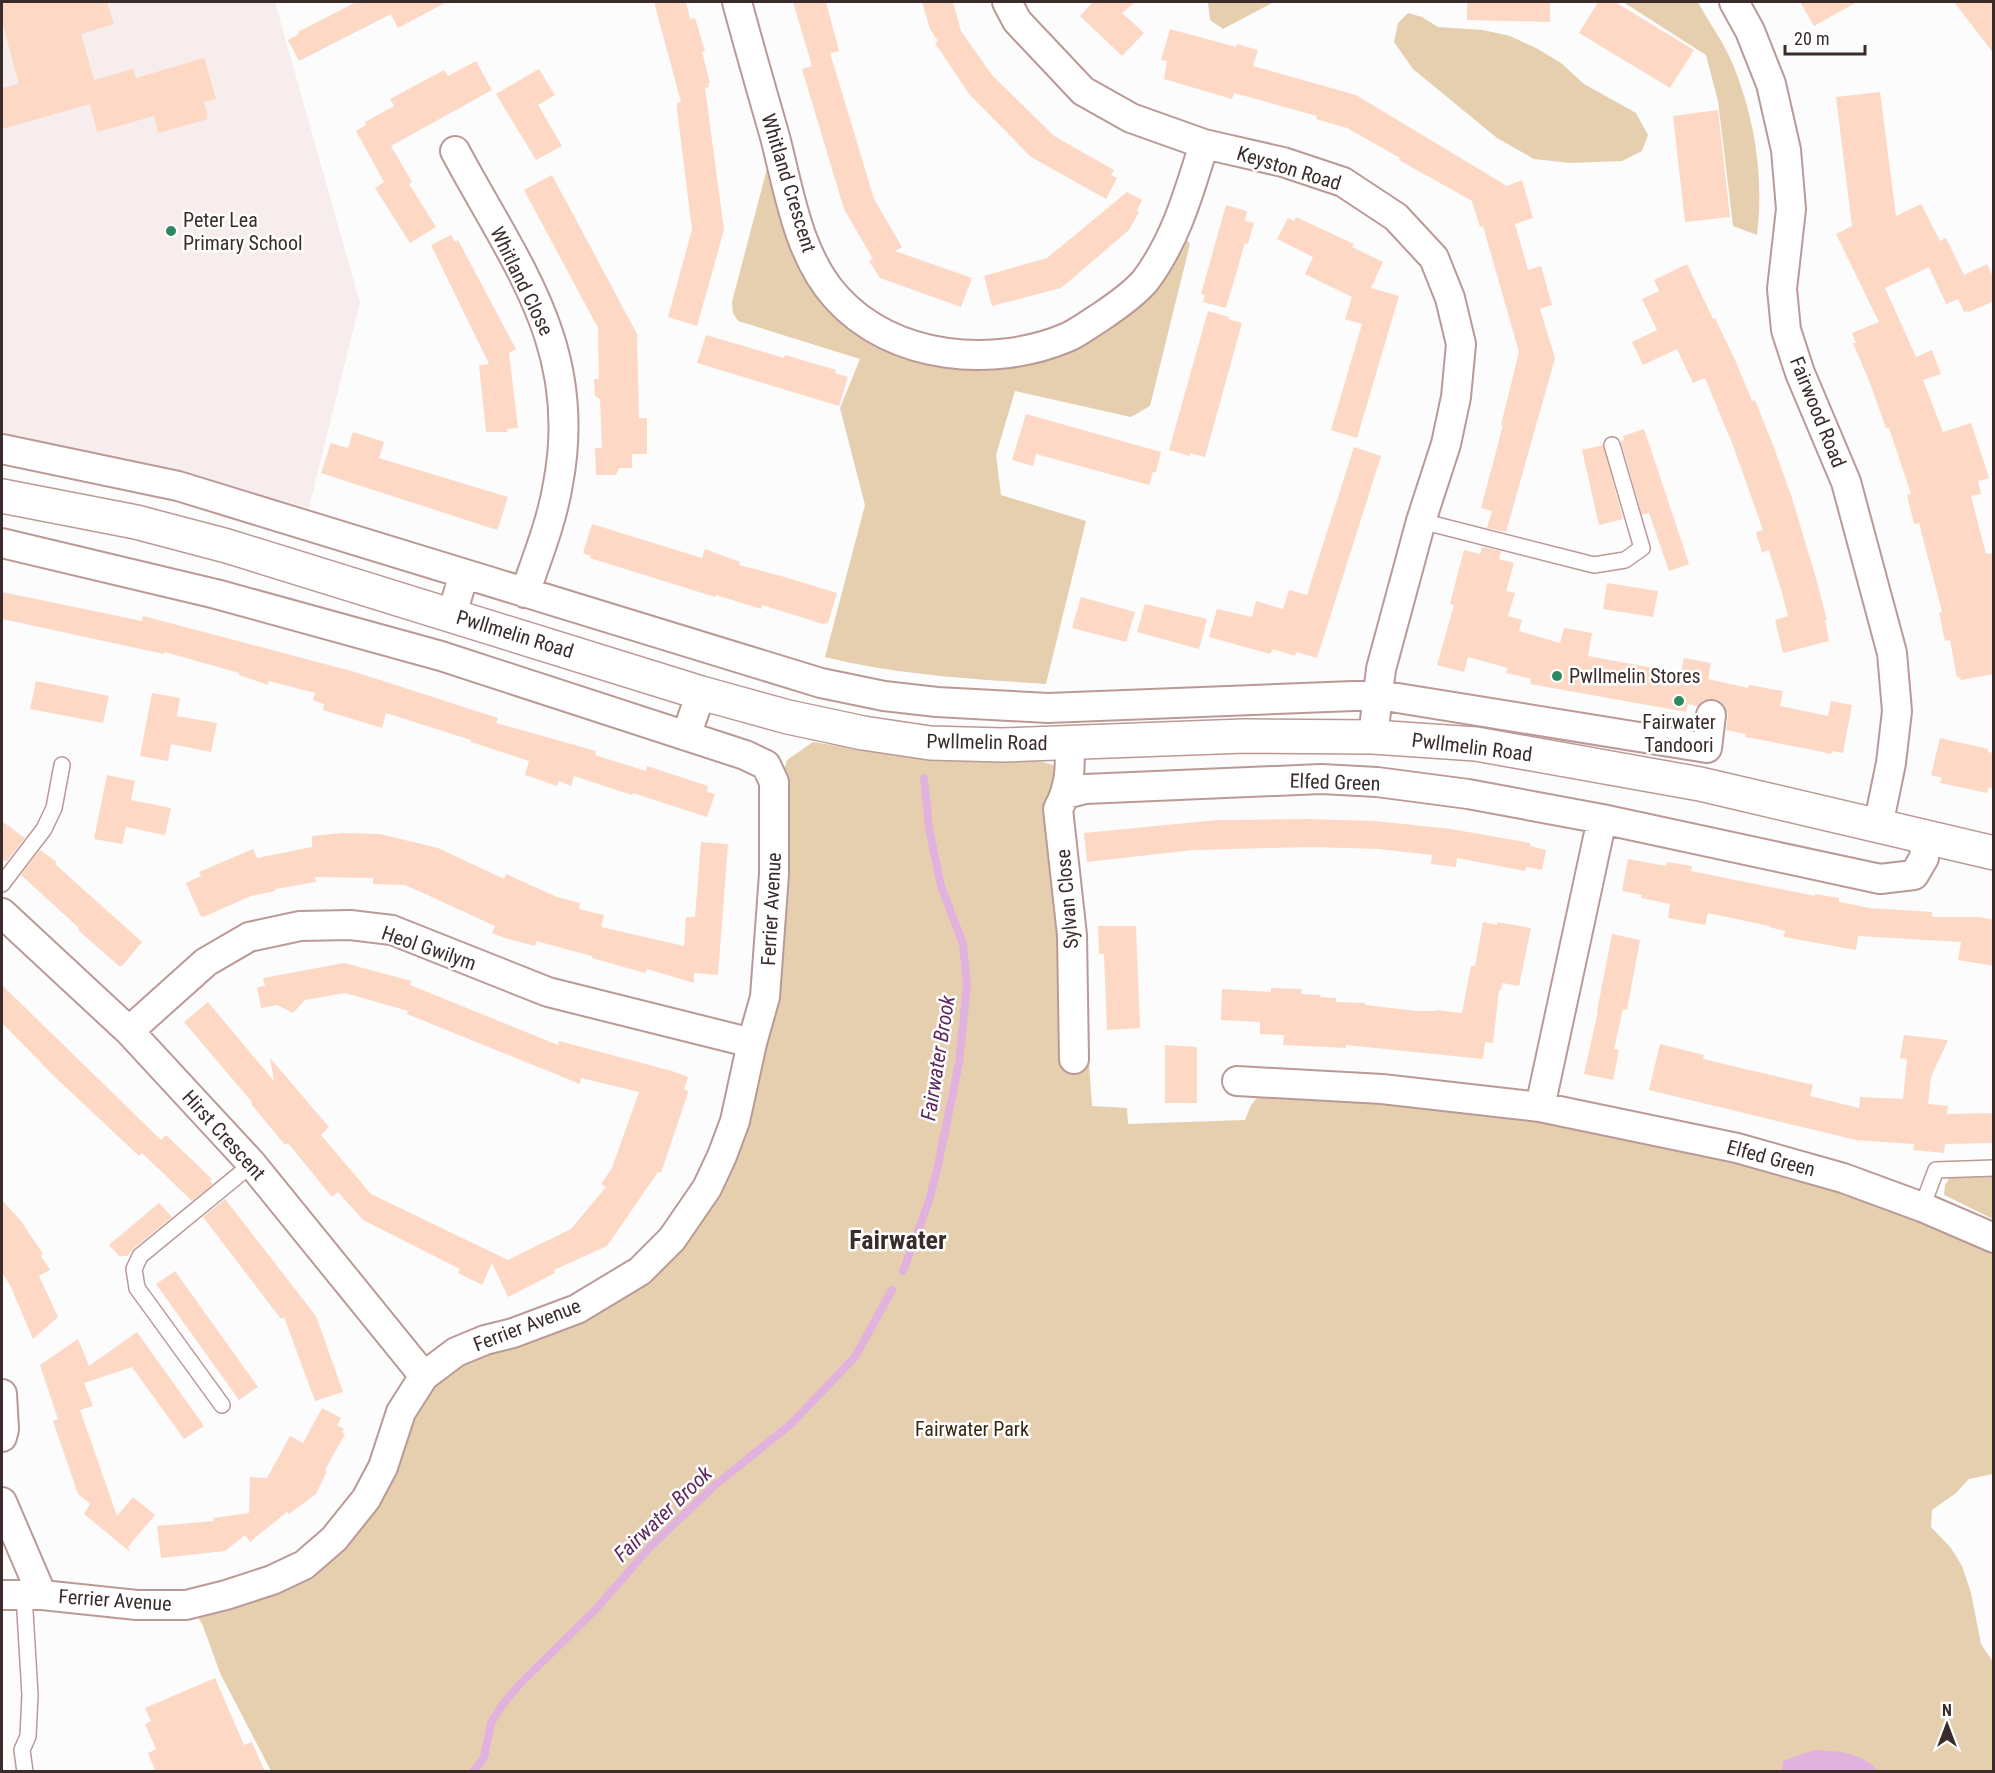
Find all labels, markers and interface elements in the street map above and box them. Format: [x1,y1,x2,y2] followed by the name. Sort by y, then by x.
[1785,18,1864,56] scale bar
[1794,28,1829,49] text: 20 m
[757,111,822,255] street label: Whitland Crescent
[1234,141,1344,195] street label: Keyston Road
[183,208,303,255] place label: Peter Lea Primary School
[485,223,559,339] street label: Whitland Close
[164,224,178,238] marker: Peter Lea Primary School
[1785,353,1851,471] street label: Fairwood Road
[453,605,577,663] street label: Pwllmelin Road
[1569,664,1701,688] place label: Pwllmelin Stores
[1550,669,1564,683] marker: Pwllmelin Stores
[1672,694,1686,708] marker: Fairwater Tandoori
[1642,710,1716,757] place label: Fairwater Tandoori
[1410,728,1534,766] street label: Pwllmelin Road
[926,729,1048,755] street label: Pwllmelin Road
[1289,768,1381,796] street label: Elfed Green
[1051,848,1083,950] street label: Sylvan Close
[756,852,786,966] street label: Ferrier Avenue
[379,921,479,975] street label: Heol Gwilym
[916,993,960,1122] water label: Fairwater Brook
[177,1085,271,1185] street label: Hirst Crescent
[1724,1135,1818,1181] street label: Elfed Green
[849,1225,947,1255] district label: Fairwater
[470,1294,584,1356] street label: Ferrier Avenue
[915,1417,1029,1441] park label: Fairwater Park
[609,1461,717,1567] water label: Fairwater Brook
[58,1584,172,1616] street label: Ferrier Avenue
[1917,1695,1977,1755] north arrow
[1942,1701,1952,1720] text: N

